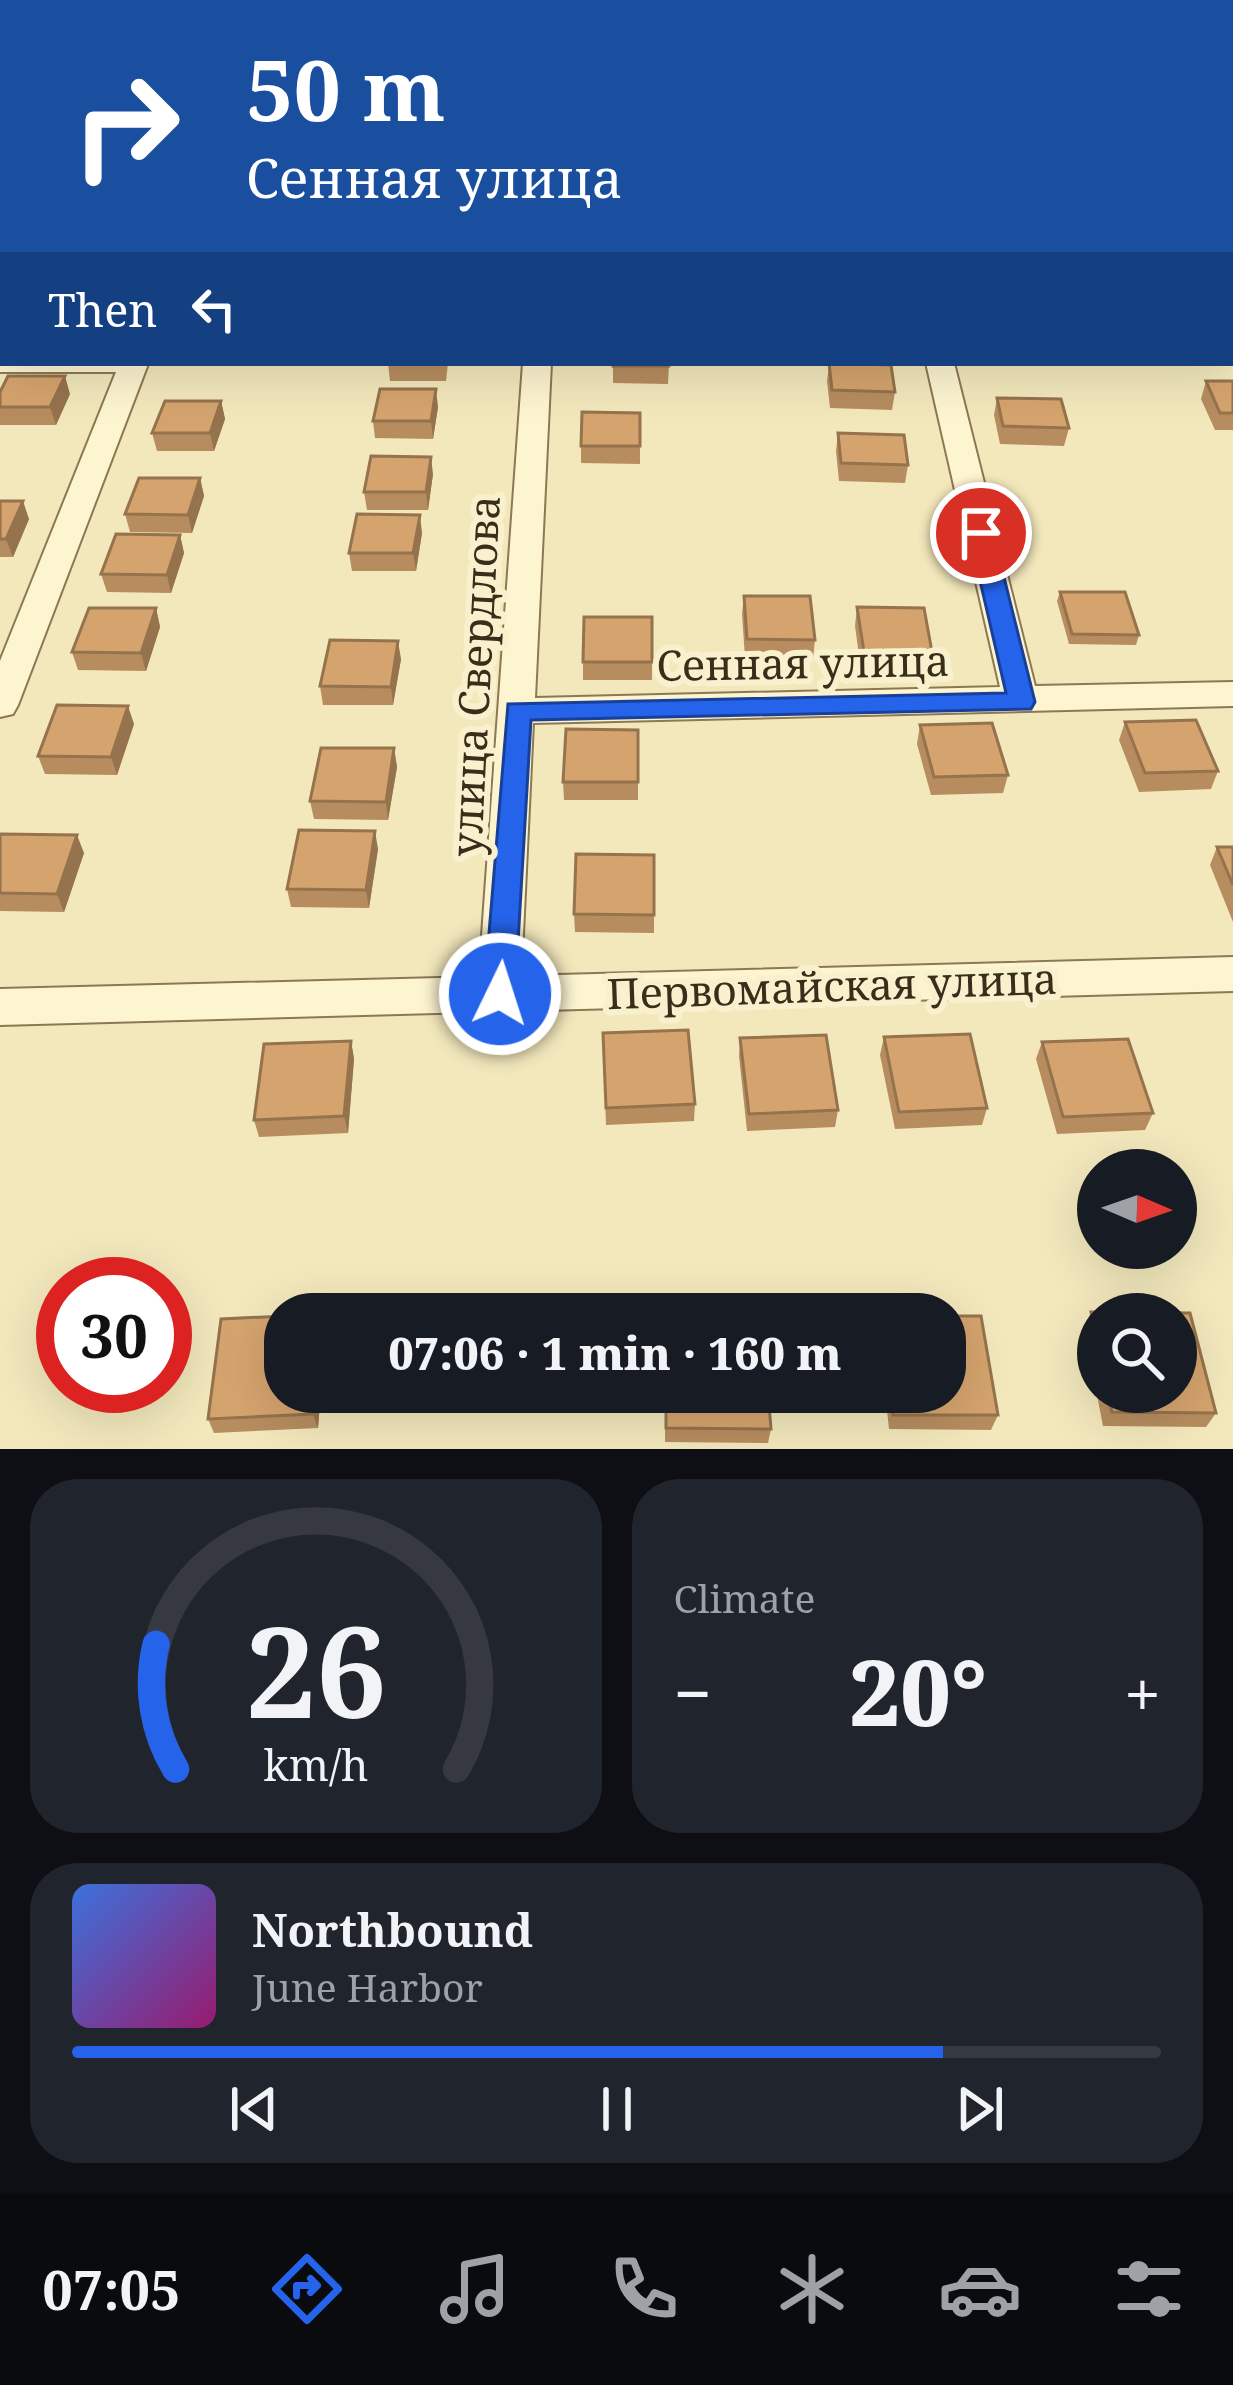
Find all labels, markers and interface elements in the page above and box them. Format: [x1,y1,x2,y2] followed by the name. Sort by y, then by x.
[246,31,446,146] text: 50 m
[48,48,204,204] icon: right
[246,140,623,214] text: Сенная улица
[181,276,247,342] icon: left
[48,279,157,340] text: Then
[930,482,1032,584] pin
[436,494,512,858] street label: улица Свердлова
[948,500,1014,566] icon: arrive
[656,631,950,693] street label: Сенная улица
[437,931,563,1057] position arrow
[606,949,1058,1021] street label: Первомайская улица
[1077,1149,1197,1269] north arrow
[1077,1149,1197,1413] map controls
[36,1257,192,1413] speed limit sign: 30
[1077,1293,1197,1413] button: search
[388,1322,842,1383] text: 07:06 · 1 min · 160 m
[674,1571,815,1624] text: Climate
[245,1585,386,1755] text: 26
[849,1630,987,1752] text: 20°
[674,1647,712,1737] text: −
[1124,1647,1161,1737] text: +
[263,1735,368,1794] text: km/h
[252,1899,533,1960] text: Northbound
[252,1960,483,2013] text: June Harbor
[221,2076,287,2142] icon: previous
[584,2076,650,2142] icon: pause
[947,2076,1013,2142] icon: next
[265,2247,349,2331] icon: directions
[433,2247,517,2331] icon: music
[602,2247,686,2331] icon: phone
[770,2247,854,2331] icon: climate
[938,2247,1022,2331] icon: car
[1107,2247,1191,2331] icon: filters
[42,2252,181,2326] text: 07:05

